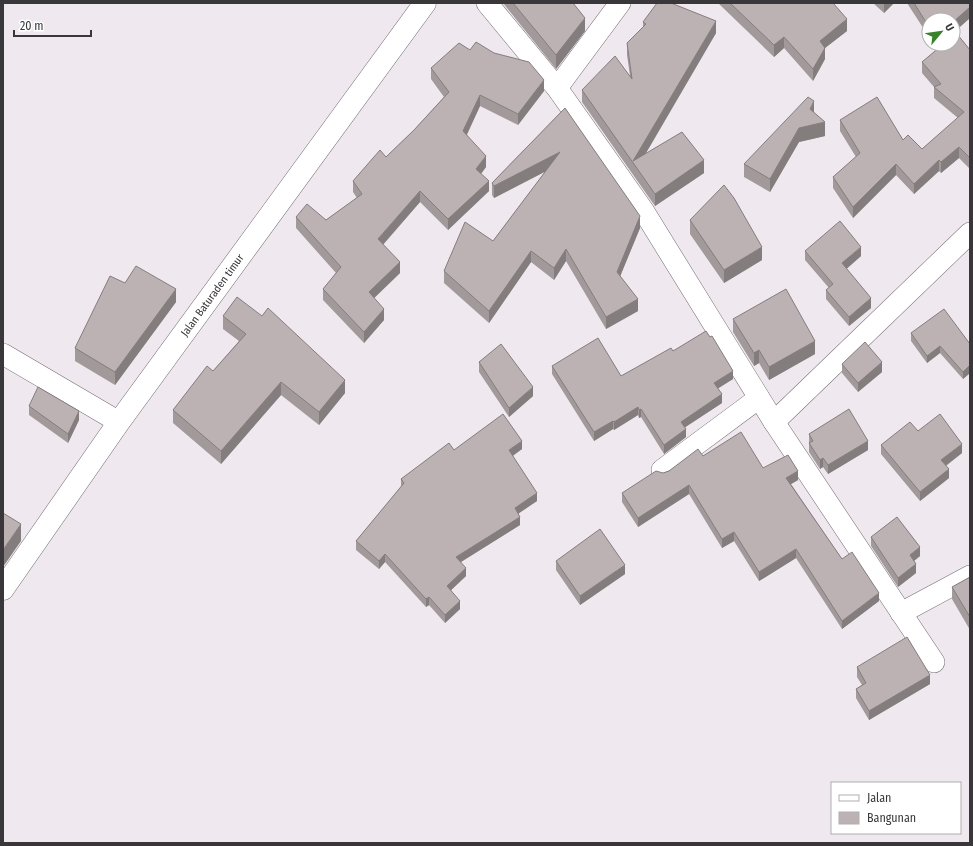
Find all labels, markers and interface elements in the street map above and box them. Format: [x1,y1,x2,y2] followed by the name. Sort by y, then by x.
[14,12,91,38] scale bar
[921,12,961,52] north arrow
[20,19,44,33] text: 20 m
[942,21,957,33] text: U
[178,251,247,339] street label: Jalan Baturaden timur
[831,782,961,834] legend
[867,791,891,805] text: Jalan
[867,811,916,825] text: Bangunan

